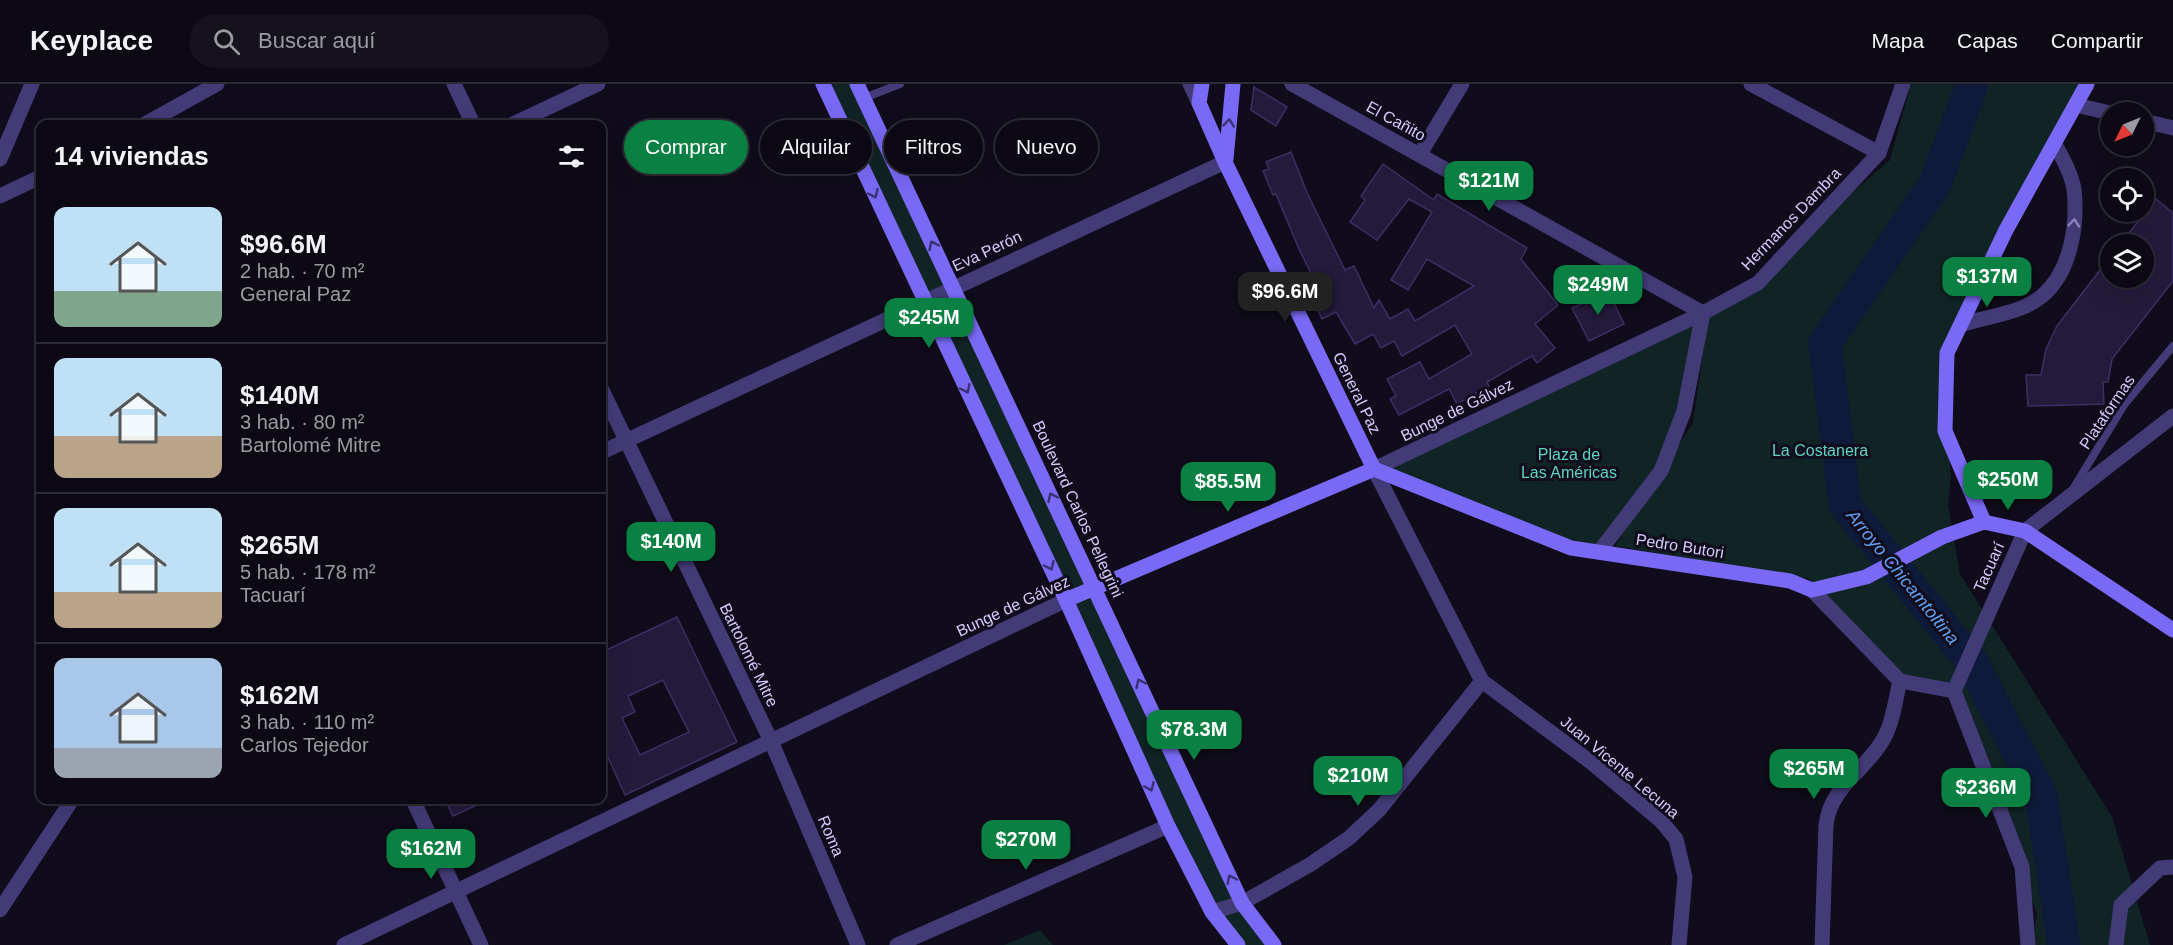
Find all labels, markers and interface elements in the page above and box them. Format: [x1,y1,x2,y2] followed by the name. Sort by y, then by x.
[189,14,609,68] search box
[30,25,153,56] text: Keyplace
[210,25,243,58] icon: search
[258,28,375,53] text: Buscar aquí
[1872,29,1924,52] text: Mapa
[1957,29,2018,52] text: Capas
[2051,29,2143,52] text: Compartir
[1363,98,1429,144] street label: El Cañito
[2100,102,2154,156] north arrow
[2100,102,2154,288] map controls
[1222,118,1235,127] one-way arrow
[624,120,748,174] chip: Comprar
[760,120,872,174] chip: Alquilar
[884,120,983,174] chip: Filtros
[995,120,1098,174] chip: Nuevo
[555,140,588,173] icon: filters
[54,141,209,171] text: 14 viviendas
[1447,161,1531,212] pin: $121M
[1738,164,1844,274] street label: Hermanos Dambra
[2100,168,2154,222] button: locate
[1458,169,1520,191] text: $121M
[867,188,879,199] one-way arrow
[2067,219,2080,228] one-way arrow
[950,228,1024,274] street label: Eva Perón
[240,229,327,259] text: $96.6M
[102,231,174,303] icon: home
[2100,234,2154,288] button: layers
[928,240,940,251] one-way arrow
[1945,257,2029,308] pin: $137M
[240,260,365,282] text: 2 hab. · 70 m²
[1556,265,1640,316] pin: $249M
[1956,265,2018,287] text: $137M
[1236,272,1334,323] pin: $96.6M
[1567,273,1629,295] text: $249M
[1252,280,1318,302] text: $96.6M
[240,283,351,305] text: General Paz
[887,298,971,349] pin: $245M
[898,306,960,328] text: $245M
[1330,349,1384,437] street label: General Paz
[2076,372,2138,452] street label: Plataformas
[1398,375,1516,445] street label: Bunge de Gálvez
[240,380,320,410] text: $140M
[102,382,174,454] icon: home
[959,383,971,394] one-way arrow
[240,411,365,433] text: 3 hab. · 80 m²
[1030,418,1126,600] street label: Boulevard Carlos Pellegrini
[240,434,381,456] text: Bartolomé Mitre
[1772,442,1868,459] park label: La Costanera
[1521,446,1617,481] park label: Plaza de Las Américas
[1966,460,2050,511] pin: $250M
[1179,462,1277,513] pin: $85.5M
[1977,468,2039,490] text: $250M
[1195,470,1261,492] text: $85.5M
[1048,492,1060,503] one-way arrow
[1842,505,1963,648] water label: Arroyo Chicamtoltina
[629,522,713,573] pin: $140M
[240,530,320,560] text: $265M
[640,530,702,552] text: $140M
[1635,531,1725,561] street label: Pedro Butori
[102,532,174,604] icon: home
[1971,539,2008,594] street label: Tacuarí
[1042,559,1054,570] one-way arrow
[240,561,376,583] text: 5 hab. · 178 m²
[954,572,1072,640] street label: Bunge de Gálvez
[240,584,306,606] text: Tacuarí
[717,601,781,710] street label: Bartolomé Mitre
[1135,679,1147,690] one-way arrow
[240,680,320,710] text: $162M
[102,682,174,754] icon: home
[1145,710,1243,761] pin: $78.3M
[240,711,374,733] text: 3 hab. · 110 m²
[1557,713,1683,822] street label: Juan Vicente Lecuna
[1161,718,1227,740] text: $78.3M
[240,734,369,756] text: Carlos Tejedor
[1772,749,1856,800] pin: $265M
[1316,756,1400,807] pin: $210M
[1783,757,1845,779] text: $265M
[1327,764,1389,786] text: $210M
[1944,768,2028,819] pin: $236M
[1955,776,2017,798] text: $236M
[1143,781,1155,792] one-way arrow
[815,813,847,859] street label: Roma
[984,820,1068,871] pin: $270M
[995,828,1057,850] text: $270M
[389,829,473,880] pin: $162M
[400,837,462,859] text: $162M
[1226,874,1238,885] one-way arrow

